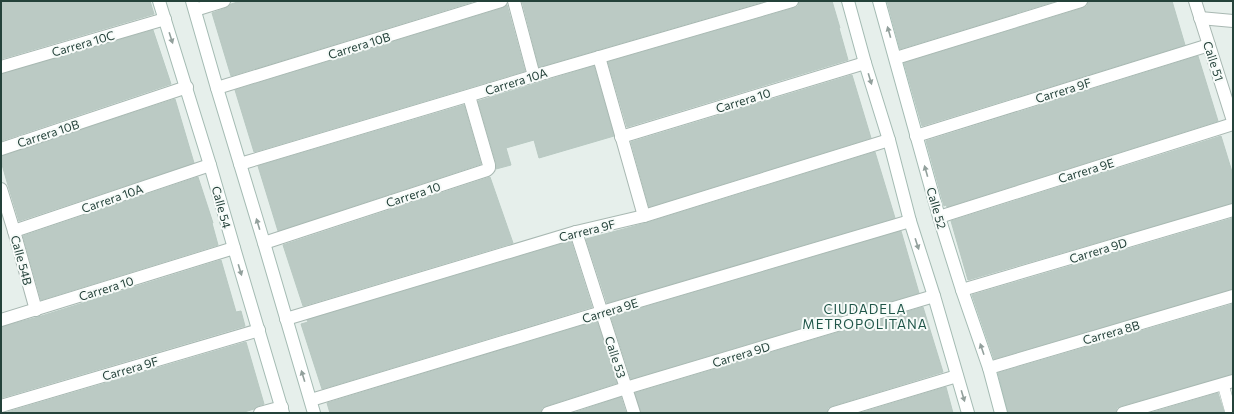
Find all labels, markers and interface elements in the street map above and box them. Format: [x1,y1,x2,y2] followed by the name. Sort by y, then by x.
[885,26,891,39] one-way arrow
[50,27,116,59] street label: Carrera 10C
[326,29,392,61] street label: Carrera 10B
[168,33,174,45] one-way arrow
[1201,39,1227,83] street label: Calle 51
[483,65,549,97] street label: Carrera 10A
[867,73,873,85] one-way arrow
[1033,75,1093,105] street label: Carrera 9F
[714,85,772,115] street label: Carrera 10
[15,116,81,150] street label: Carrera 10B
[1056,155,1116,185] street label: Carrera 9E
[923,165,929,177] one-way arrow
[384,179,442,209] street label: Carrera 10
[79,181,145,215] street label: Carrera 10A
[210,184,234,230] street label: Calle 54
[924,186,950,231] street label: Calle 52
[557,216,617,244] street label: Carrera 9F
[255,218,261,230] one-way arrow
[9,234,35,287] street label: Calle 54B
[1067,235,1129,265] street label: Carrera 9D
[914,239,920,251] one-way arrow
[237,264,243,276] one-way arrow
[77,273,135,303] street label: Carrera 10
[580,295,640,325] street label: Carrera 9E
[802,301,928,332] district label: CIUDADELA METROPOLITANA
[1081,317,1141,347] street label: Carrera 8B
[603,334,629,380] street label: Calle 53
[710,339,772,369] street label: Carrera 9D
[979,342,985,354] one-way arrow
[100,353,160,383] street label: Carrera 9F
[300,369,306,381] one-way arrow
[960,390,966,402] one-way arrow

